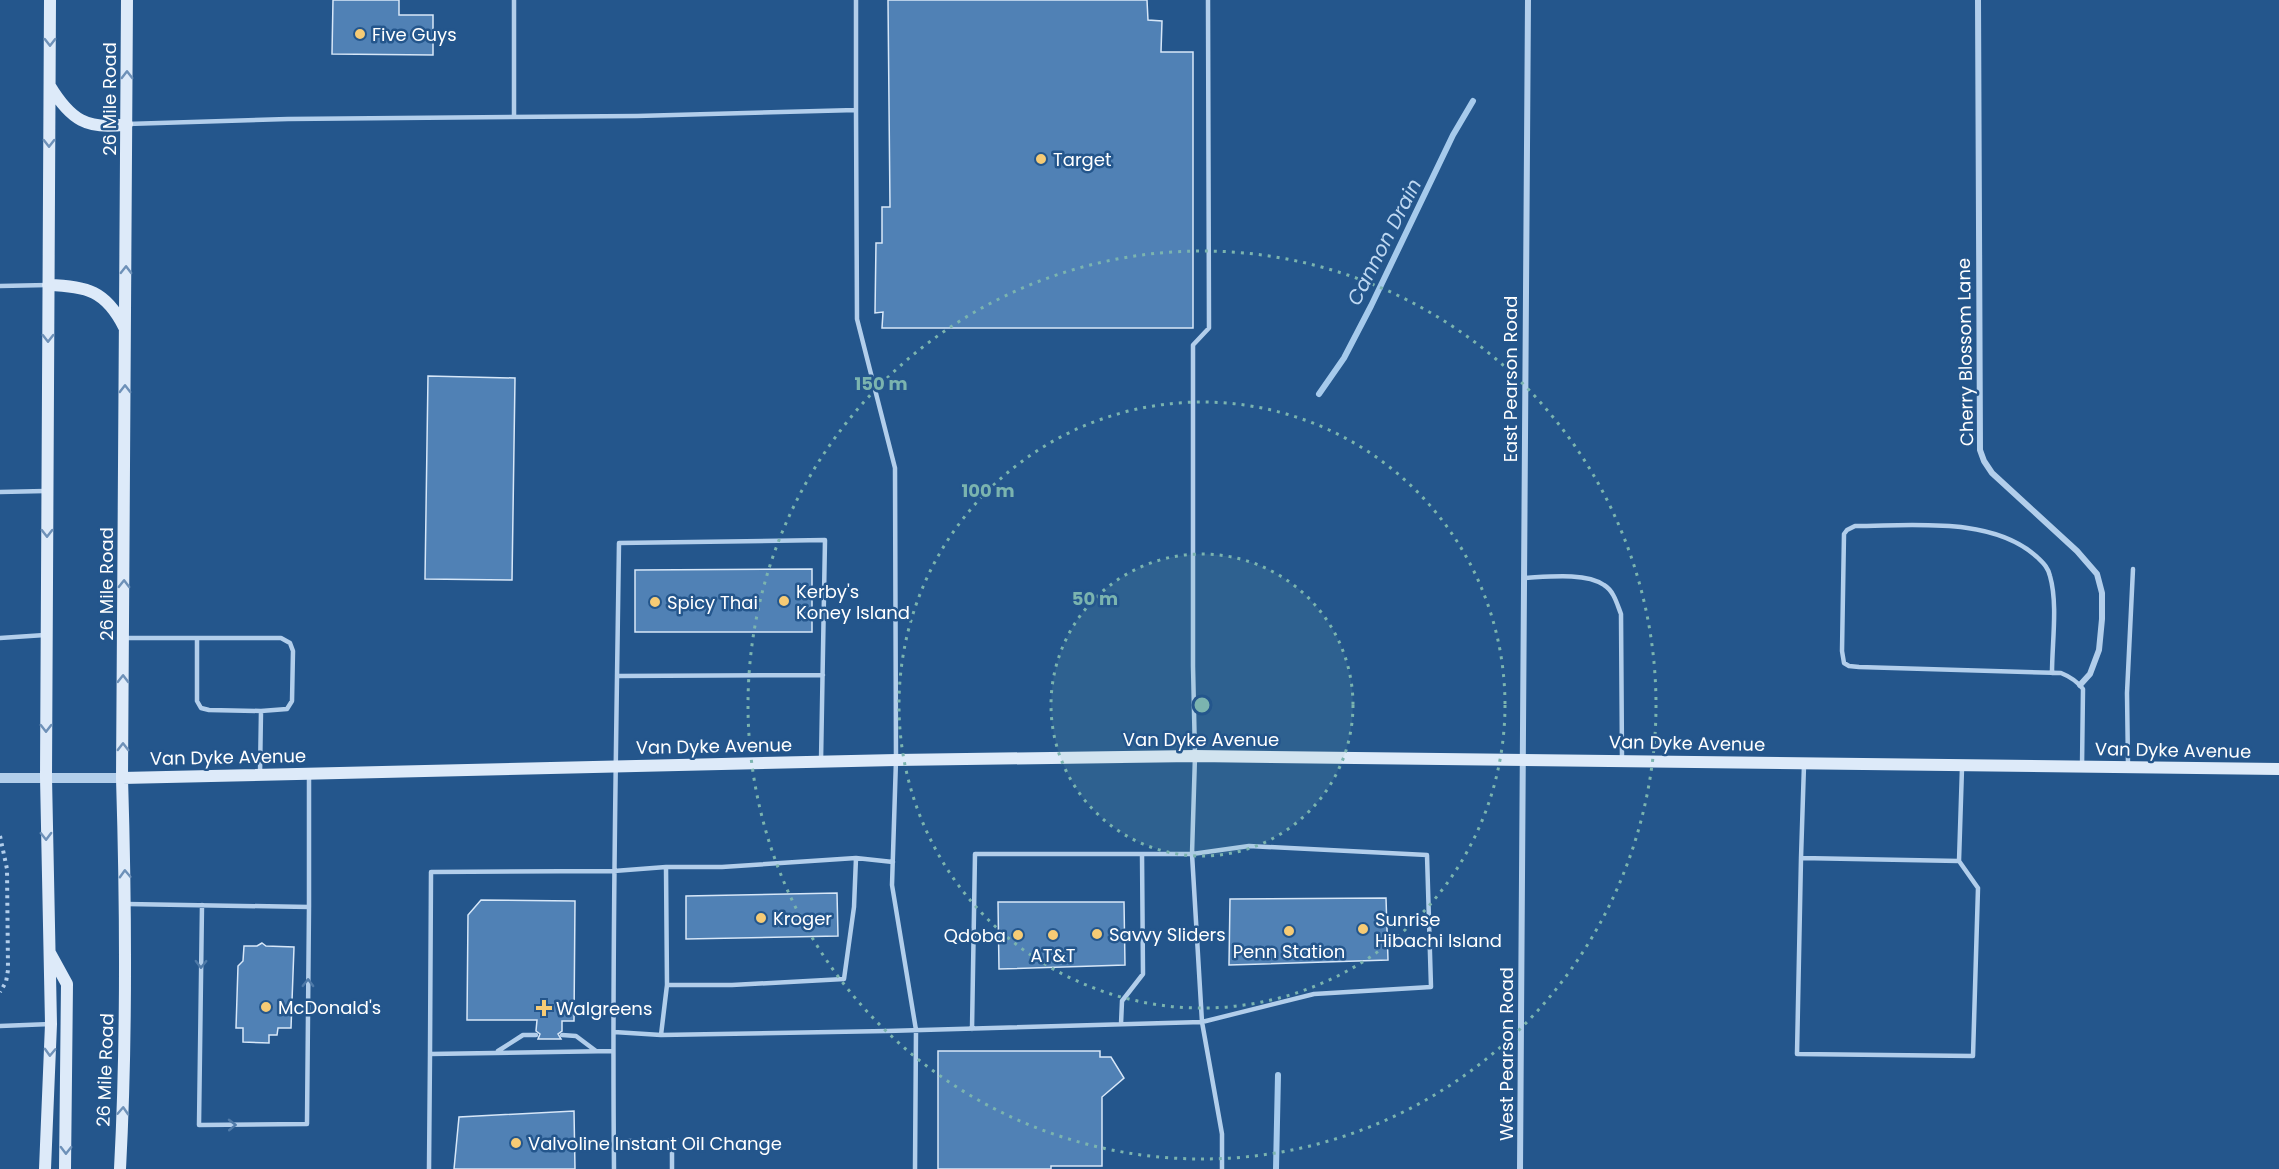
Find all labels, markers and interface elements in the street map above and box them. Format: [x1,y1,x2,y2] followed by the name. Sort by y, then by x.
[372,22,457,47] place label: Five Guys
[353,27,367,41] marker: Five Guys
[44,38,56,47] one-way arrow
[97,42,122,156] street label: 26 Mile Road
[121,70,133,79] one-way arrow
[43,139,55,148] one-way arrow
[1053,147,1112,172] place label: Target
[1034,152,1048,166] marker: Target
[1340,174,1428,310] water label: Cannon Drain
[1951,258,1979,446] street label: Cherry Blossom Lane
[119,265,132,274] one-way arrow
[1498,296,1523,462] street label: East Pearson Road
[42,334,54,343] one-way arrow
[854,371,908,396] text: 150 m
[119,385,131,394] one-way arrow
[961,478,1015,503] text: 100 m
[94,527,119,641] street label: 26 Mile Road
[41,529,53,538] one-way arrow
[796,579,910,625] place label: Kerby's Koney Island
[118,580,130,589] one-way arrow
[1072,586,1118,611] text: 50 m
[667,590,758,615] place label: Spicy Thai
[777,594,791,608] marker: Kerby's Koney Island
[648,595,662,609] marker: Spicy Thai
[117,674,129,683] one-way arrow
[1192,695,1212,715] centre of rings
[40,724,52,733] one-way arrow
[1123,727,1279,752] street label: Van Dyke Avenue
[1609,729,1765,757] street label: Van Dyke Avenue
[636,732,792,760] street label: Van Dyke Avenue
[2095,736,2251,764] street label: Van Dyke Avenue
[117,742,129,751] one-way arrow
[150,743,306,771] street label: Van Dyke Avenue
[40,831,52,840] one-way arrow
[119,869,131,878] one-way arrow
[773,906,832,931] place label: Kroger
[1375,907,1502,953] place label: Sunrise Hibachi Island
[754,911,768,925] marker: Kroger
[1109,922,1226,947] place label: Savvy Sliders
[1356,922,1370,936] marker: Sunrise Hibachi Island
[944,923,1006,948] place label: Qdoba
[1282,924,1296,938] marker: Penn Station
[1090,927,1104,941] marker: Savvy Sliders
[1011,928,1025,942] marker: Qdoba
[1046,928,1060,942] marker: AT&T
[1233,939,1345,964] place label: Penn Station
[1031,943,1076,968] place label: AT&T
[195,959,207,968] one-way arrow
[1494,967,1519,1141] street label: West Pearson Road
[302,978,314,987] one-way arrow
[278,995,381,1020] place label: McDonald's
[556,996,652,1021] place label: Walgreens
[259,1000,273,1014] marker: McDonald's
[537,1001,551,1015] marker: Walgreens
[91,1013,119,1127] street label: 26 Mile Road
[43,1047,56,1056] one-way arrow
[116,1106,129,1115] one-way arrow
[227,1119,236,1131] one-way arrow
[528,1131,782,1156] place label: Valvoline Instant Oil Change
[509,1136,523,1150] marker: Valvoline Instant Oil Change
[59,1146,72,1155] one-way arrow

